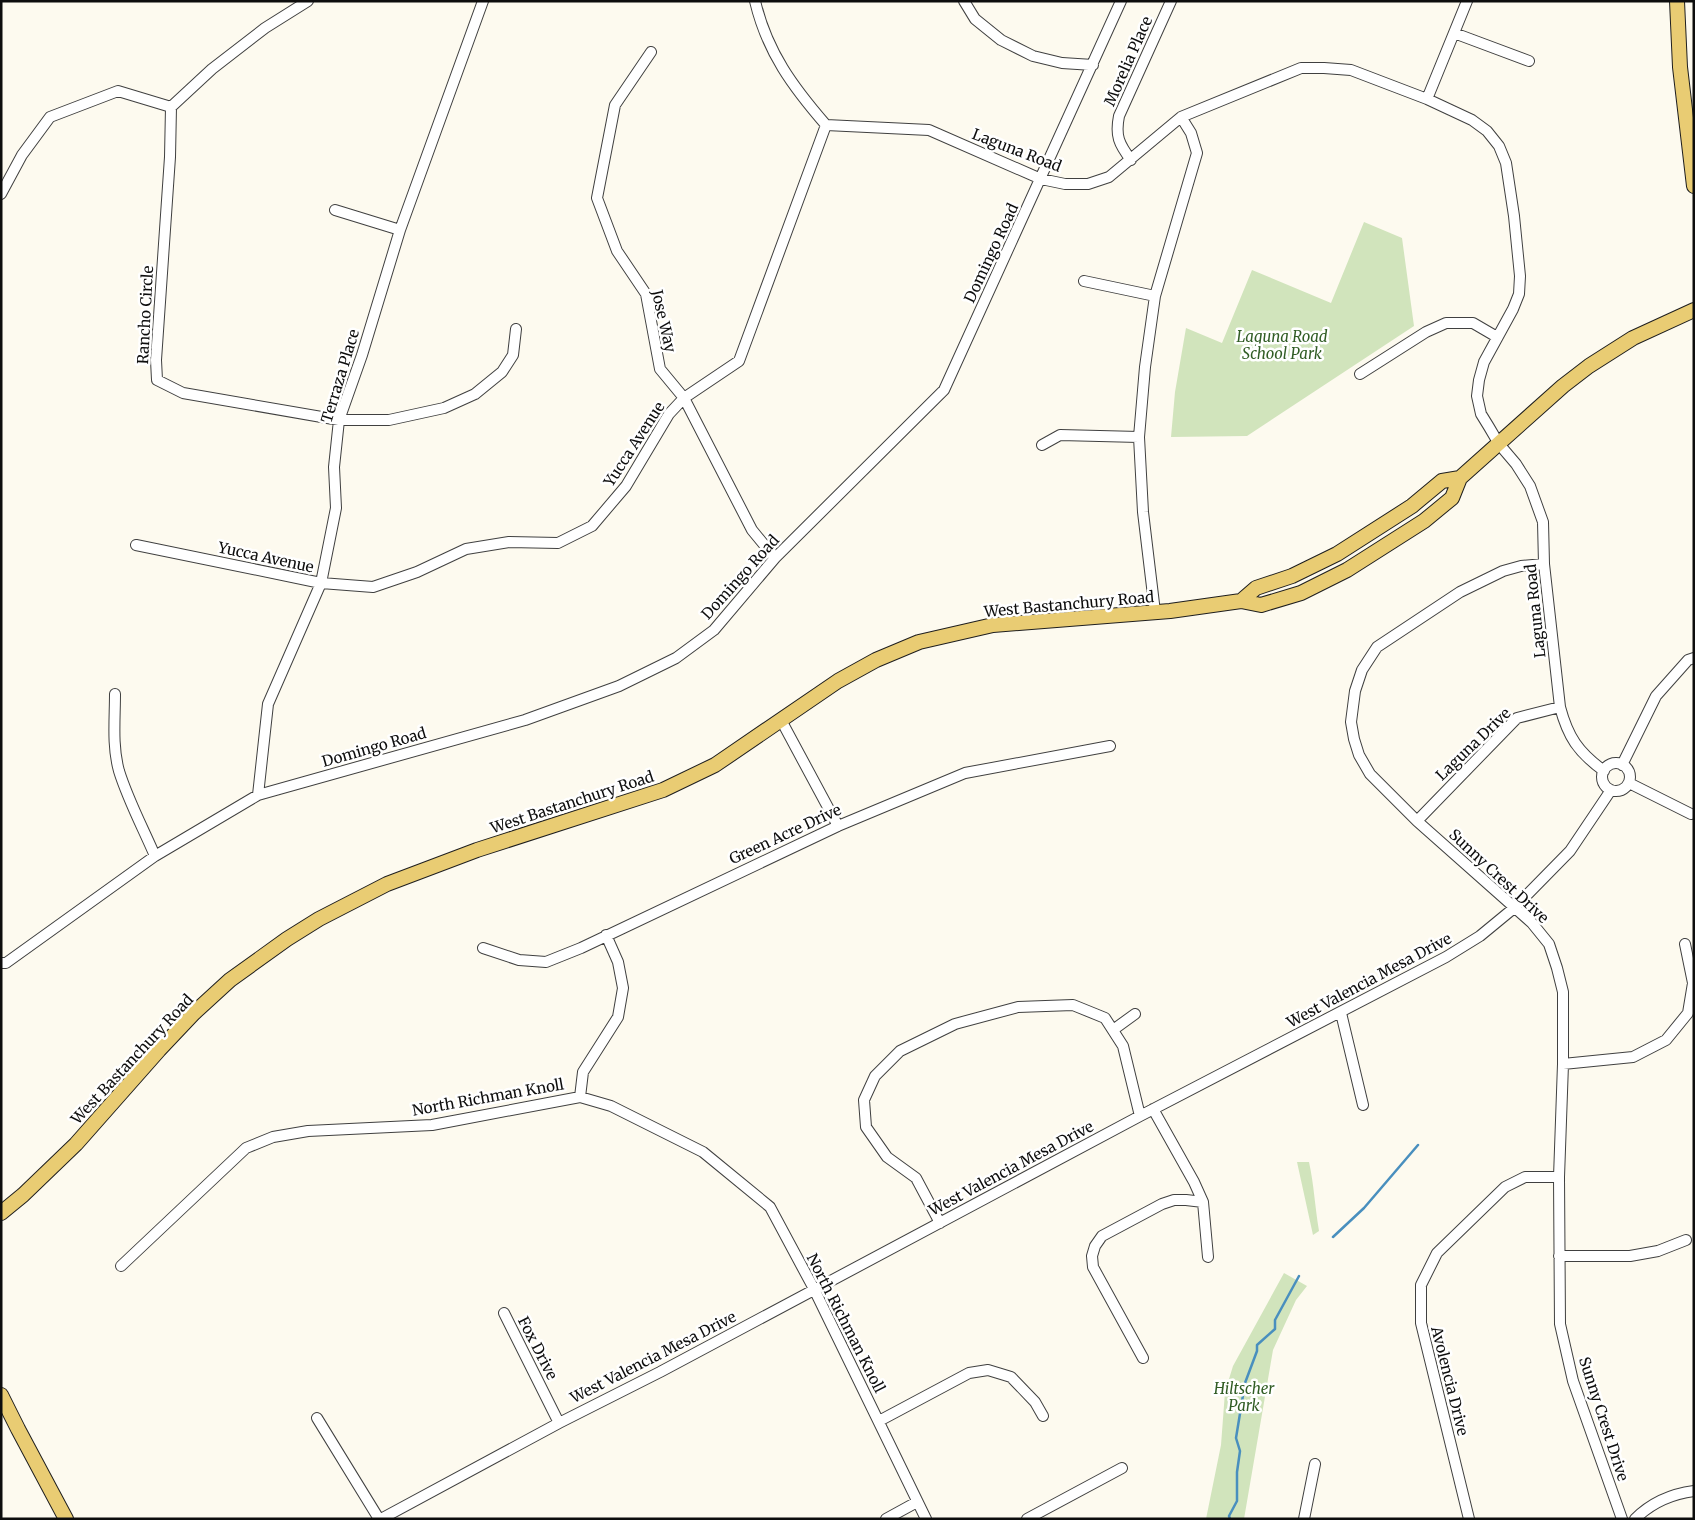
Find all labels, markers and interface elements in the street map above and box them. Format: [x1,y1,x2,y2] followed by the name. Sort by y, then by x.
[1100,13,1156,109] street label: Morelia Place
[970,124,1064,176] street label: Laguna Road
[960,200,1022,306] street label: Domingo Road
[133,265,157,365] street label: Rancho Circle
[647,287,680,354] street label: Jose Way
[317,327,363,425] street label: Terraza Place
[1236,327,1328,363] park label: Laguna Road School Park
[599,398,669,491] street label: Yucca Avenue
[697,531,783,623] street label: Domingo Road
[215,537,316,576] street label: Yucca Avenue
[1521,563,1549,659] street label: Laguna Road
[982,587,1155,621] street label: West Bastanchury Road
[1432,703,1515,784] street label: Laguna Drive
[320,723,428,771] street label: Domingo Road
[487,767,656,838] street label: West Bastanchury Road
[726,800,844,868] street label: Green Acre Drive
[1445,825,1553,927] street label: Sunny Crest Drive
[1283,928,1455,1032] street label: West Valencia Mesa Drive
[66,990,197,1129] street label: West Bastanchury Road
[411,1074,566,1120] street label: North Richman Knoll
[925,1116,1097,1220] street label: West Valencia Mesa Drive
[803,1250,890,1396] street label: North Richman Knoll
[566,1307,739,1408] street label: West Valencia Mesa Drive
[514,1313,562,1383] street label: Fox Drive
[1427,1323,1473,1438] street label: Avolencia Drive
[1575,1354,1633,1484] street label: Sunny Crest Drive
[1213,1379,1275,1415] park label: Hiltscher Park

